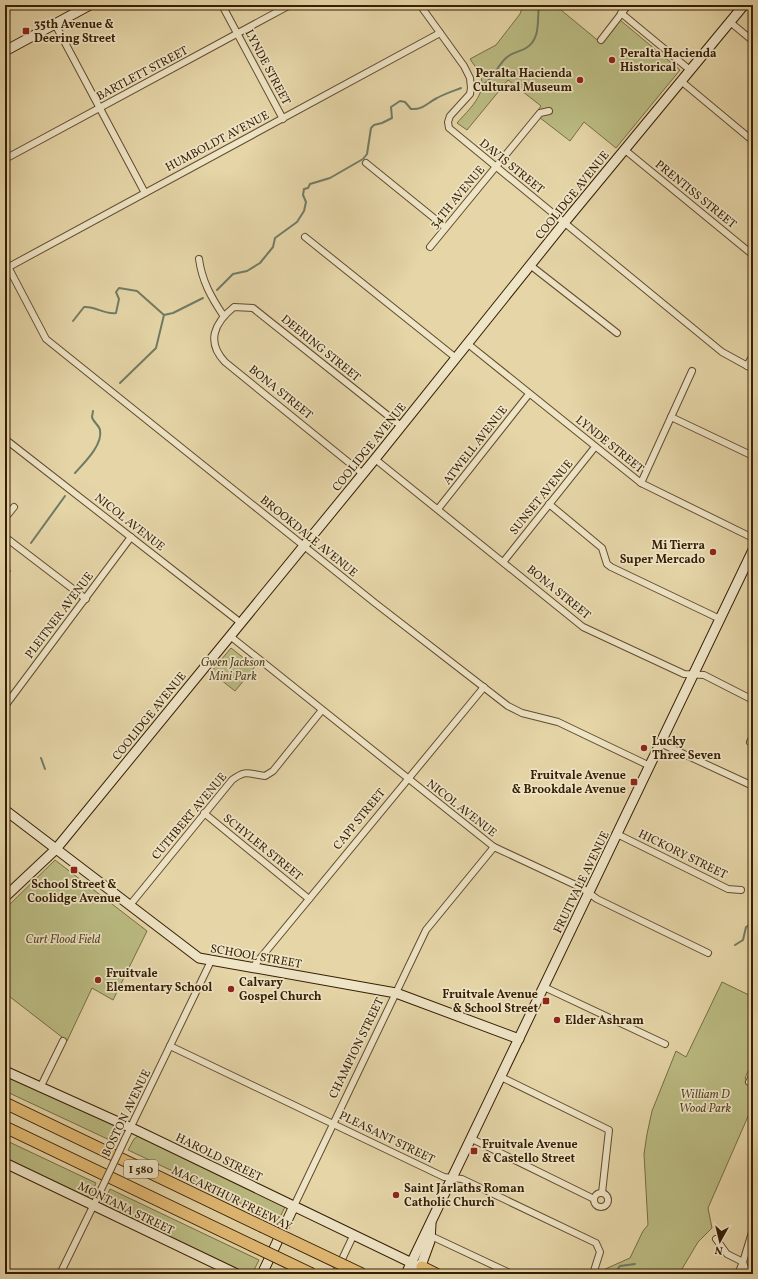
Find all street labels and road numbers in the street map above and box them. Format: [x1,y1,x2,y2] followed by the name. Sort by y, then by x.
[240,27,294,108] street label: LYNDE STREET
[94,43,191,105] street label: BARTLETT STREET
[163,108,272,176] street label: HUMBOLDT AVENUE
[476,136,547,198] street label: DAVIS STREET
[532,148,613,243] street label: COOLIDGE AVENUE
[651,157,739,233] street label: PRENTISS STREET
[427,163,489,233] street label: 34TH AVENUE
[277,312,363,386] street label: DEERING STREET
[245,362,316,424] street label: BONA STREET
[329,400,410,495] street label: COOLIDGE AVENUE
[440,403,512,488] street label: ATWELL AVENUE
[572,412,647,477] street label: LYNDE STREET
[506,457,577,539] street label: SUNSET AVENUE
[91,490,168,555] street label: NICOL AVENUE
[256,492,360,581] street label: BROOKDALE AVENUE
[523,562,594,624] street label: BONA STREET
[22,569,98,662] street label: PLEITNER AVENUE
[109,669,190,764] street label: COOLIDGE AVENUE
[149,770,231,864] street label: CUTHBERT AVENUE
[423,776,500,841] street label: NICOL AVENUE
[330,786,389,854] street label: CAPP STREET
[219,811,305,885] street label: SCHYLER STREET
[635,826,730,883] street label: HICKORY STREET
[550,829,614,936] street label: FRUITVALE AVENUE
[209,941,303,973] street label: SCHOOL STREET
[326,995,388,1101] street label: CHAMPION STREET
[99,1067,155,1160] street label: BOSTON AVENUE
[336,1108,437,1168] street label: PLEASANT STREET
[173,1130,265,1186] street label: HAROLD STREET
[124,1160,158,1178] road number: I 580
[169,1163,295,1235] street label: MACARTHUR FREEWAY
[75,1179,176,1239] street label: MONTANA STREET

